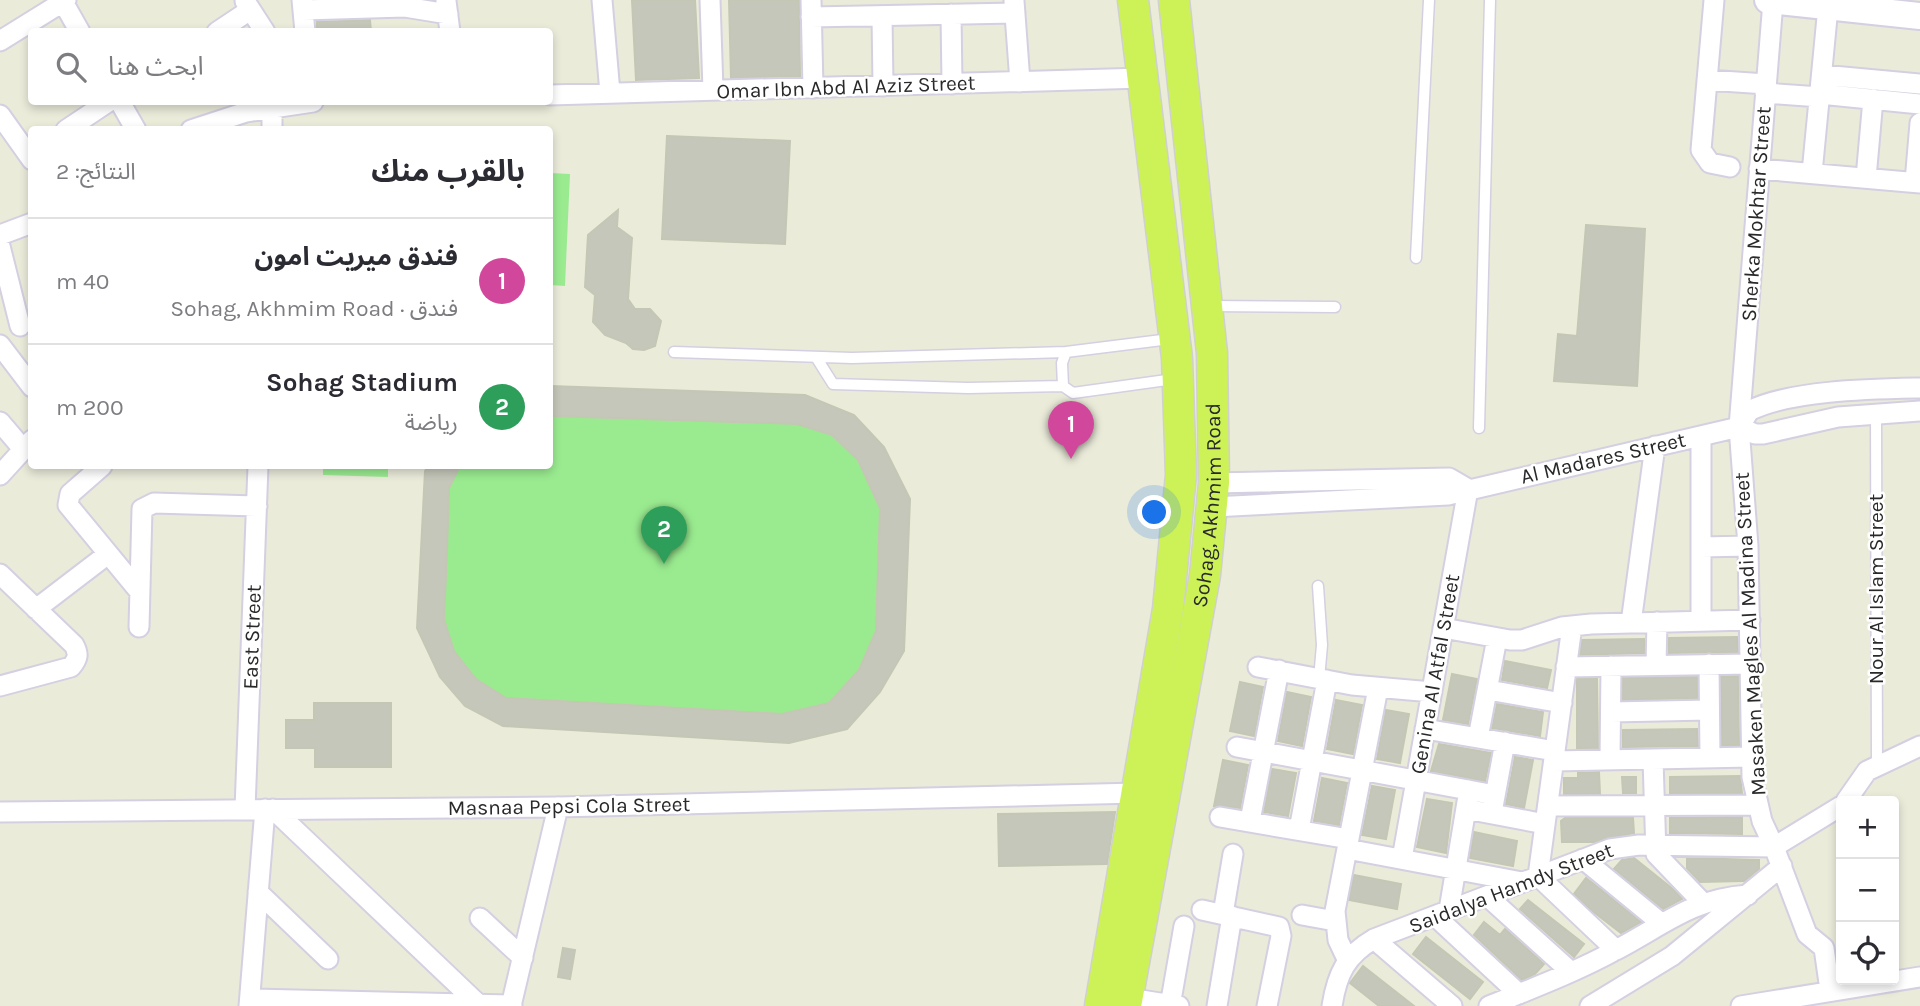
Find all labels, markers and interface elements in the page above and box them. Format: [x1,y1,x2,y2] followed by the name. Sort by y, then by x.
[28,28,553,105] search box
[52,48,90,86] icon: search
[108,51,204,82] text: ابحث هنا
[716,70,976,104] street label: Omar Ibn Abd Al Aziz Street
[1737,106,1775,322] street label: Sherka Mokhtar Street
[371,153,525,189] text: بالقرب منك
[56,158,136,185] text: النتائج: 2
[254,241,458,272] text: فندق ميريت امون
[56,268,110,295] text: 40 m
[498,268,506,295] text: 1
[170,295,458,322] text: فندق · Sohag, Akhmim Road
[266,367,458,398] text: Sohag Stadium
[56,394,124,421] text: 200 m
[495,394,509,421] text: 2
[1048,401,1094,459] pin: 1
[1187,403,1226,609] street label: Sohag, Akhmim Road
[405,409,458,436] text: رياضة
[1518,427,1688,489] street label: Al Madares Street
[1730,472,1770,796] street label: Masaken Magles Al Madina Street
[1864,494,1888,684] street label: Nour Al Islam Street
[1137,495,1171,529] your location
[641,506,687,564] pin: 2
[1406,572,1464,776] street label: Genina Al Atfal Street
[238,584,266,690] street label: East Street
[448,792,691,820] street label: Masnaa Pepsi Cola Street
[1836,796,1899,985] map controls
[1836,796,1899,859] button: +
[1405,838,1617,938] street label: Saidalya Hamdy Street
[1836,859,1899,922] button: −
[1836,922,1899,985] button: locate

